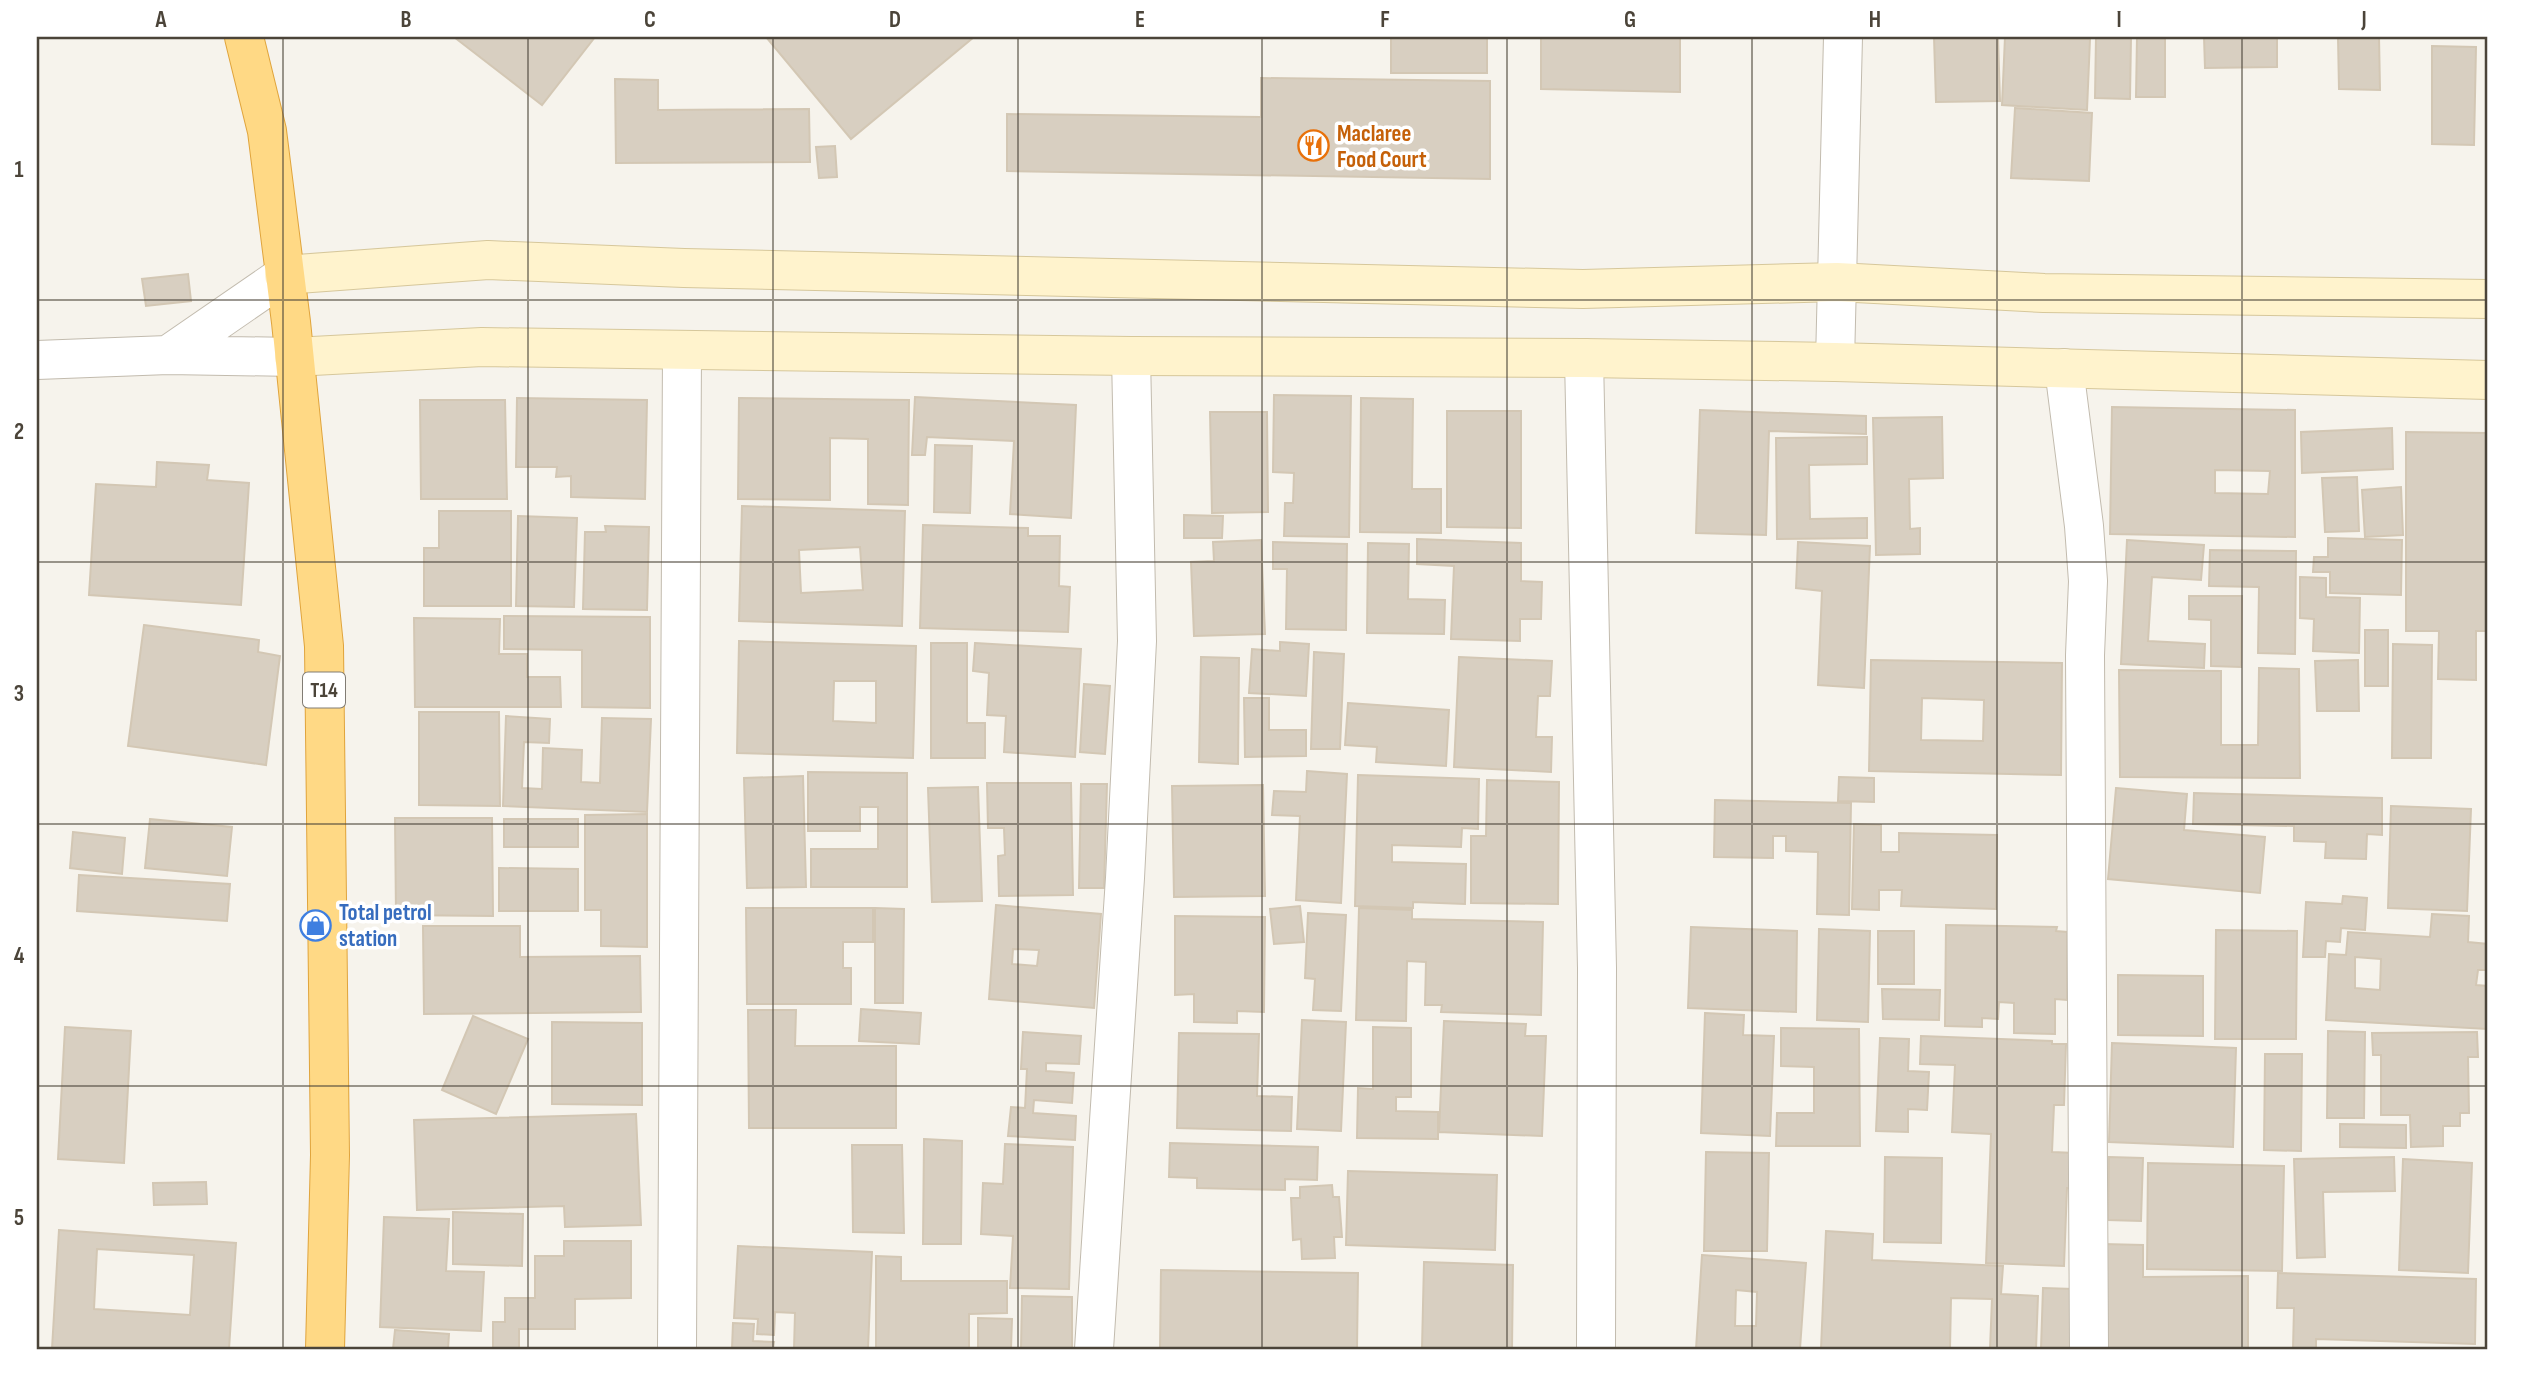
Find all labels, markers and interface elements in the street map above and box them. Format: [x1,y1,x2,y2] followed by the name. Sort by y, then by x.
[155,6,168,34] text: A
[401,6,412,34] text: B
[644,6,656,34] text: C
[889,6,901,34] text: D
[1135,6,1145,34] text: E
[1380,6,1390,34] text: F
[1624,6,1636,34] text: G
[1869,6,1881,34] text: H
[2116,6,2122,34] text: I
[2360,6,2367,34] text: J
[1337,120,1427,174] place label: Maclaree Food Court
[1297,129,1331,163] restaurant icon: Maclaree Food Court
[14,156,24,184] text: 1
[14,418,24,446] text: 2
[303,672,345,708] road number: T14
[14,680,24,708] text: 3
[339,899,432,953] place label: Total petrol station
[299,908,333,942] shop icon: Total petrol station
[14,942,25,970] text: 4
[14,1204,24,1232] text: 5

